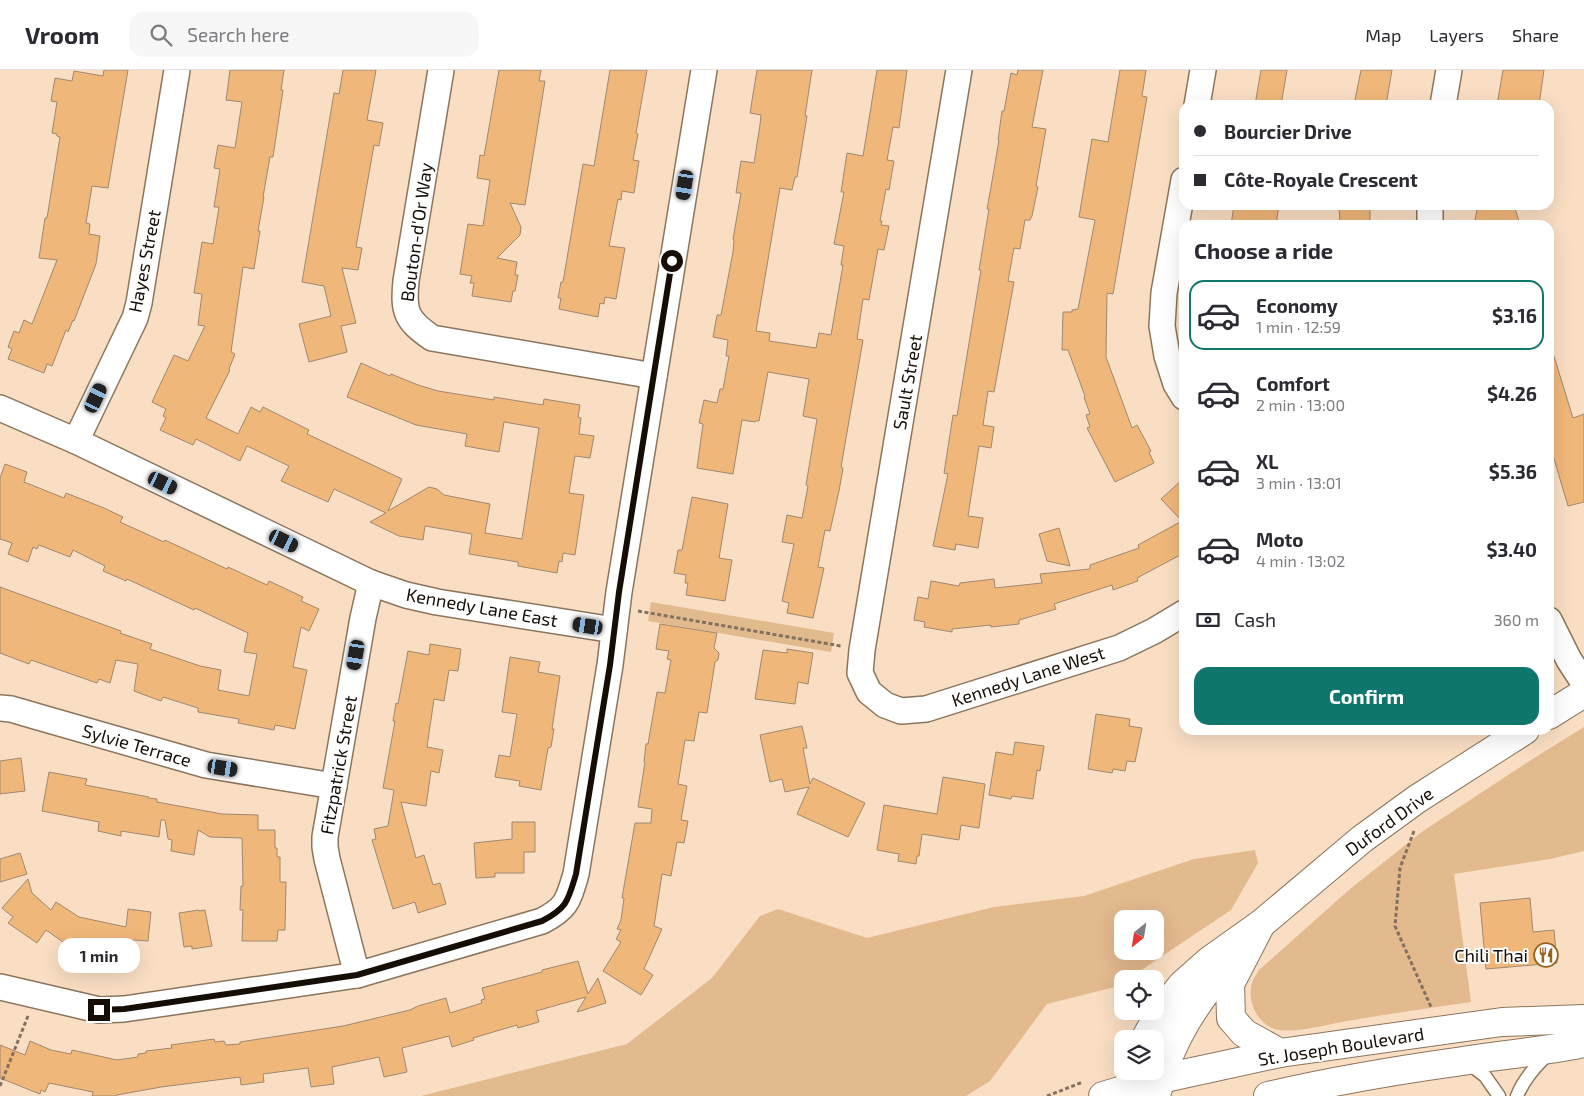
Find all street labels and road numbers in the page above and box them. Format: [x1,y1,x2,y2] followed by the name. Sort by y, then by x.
[395,161,437,303] street label: Bouton-d'Or Way
[123,208,165,314] street label: Hayes Street
[888,333,926,431] street label: Sault Street
[405,583,560,631] street label: Kennedy Lane East
[949,641,1107,711] street label: Kennedy Lane West
[315,694,361,836] street label: Fitzpatrick Street
[80,719,194,771] street label: Sylvie Terrace
[1341,782,1437,860] street label: Duford Drive
[1256,1022,1426,1070] street label: St. Joseph Boulevard

